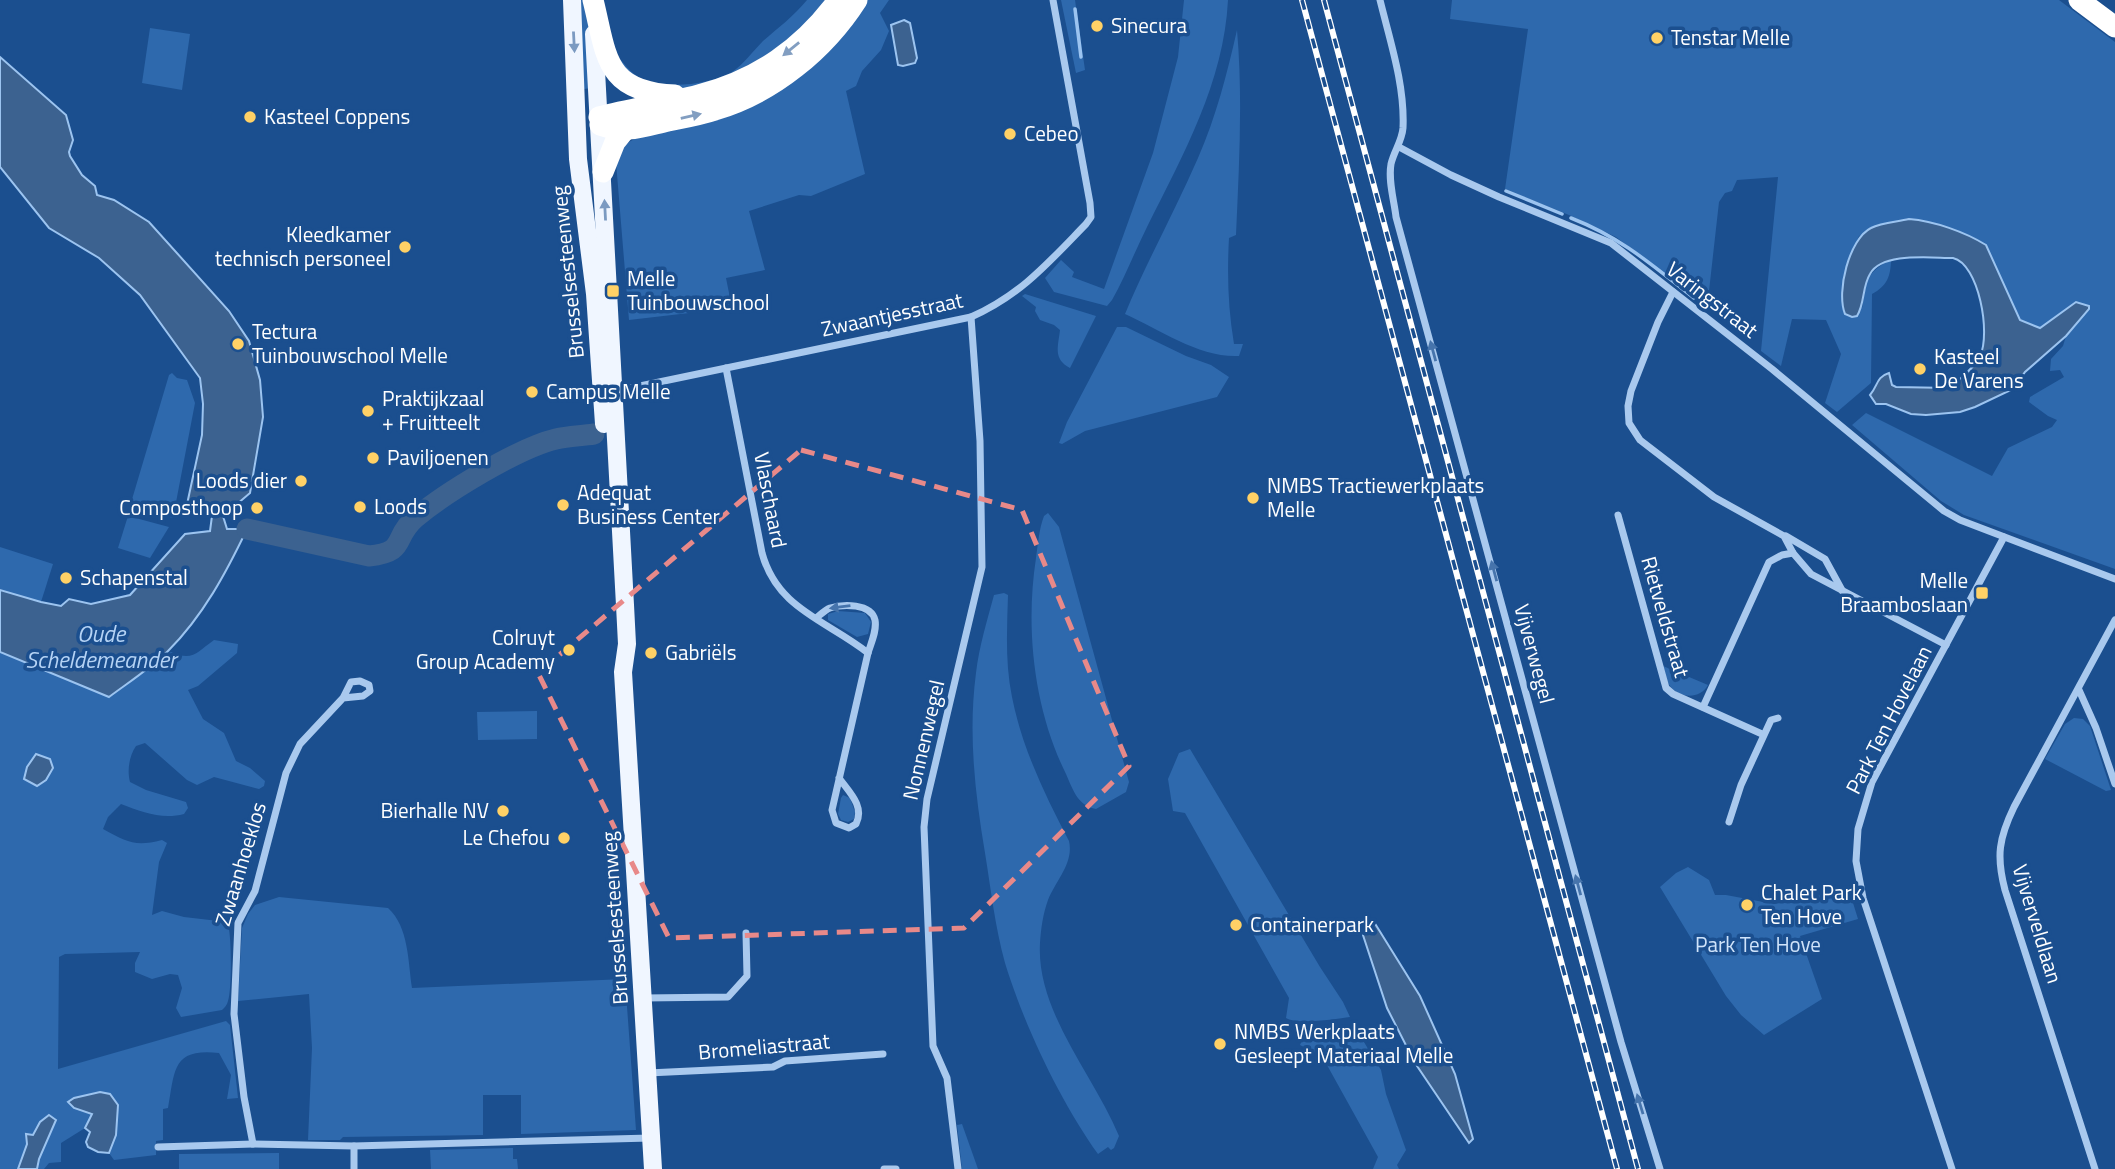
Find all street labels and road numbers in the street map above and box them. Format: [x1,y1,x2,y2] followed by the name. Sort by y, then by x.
[542,184,592,360] street label: Brusselsesteenweg
[1660,253,1766,346] street label: Varingstraat
[818,283,966,345] street label: Zwaantjesstraat
[746,449,796,550] street label: Vlaschaard
[1633,552,1699,682] street label: Rietveldstraat
[1506,600,1564,707] street label: Vijverwegel
[1837,640,1939,799] street label: Park Ten Hovelaan
[894,677,952,803] street label: Nonnenwegel
[206,798,274,930] street label: Zwaanhoeklos
[592,830,636,1006] street label: Brusselsesteenweg
[2005,860,2071,987] street label: Vijverveldlaan
[697,1024,832,1068] street label: Bromeliastraat

